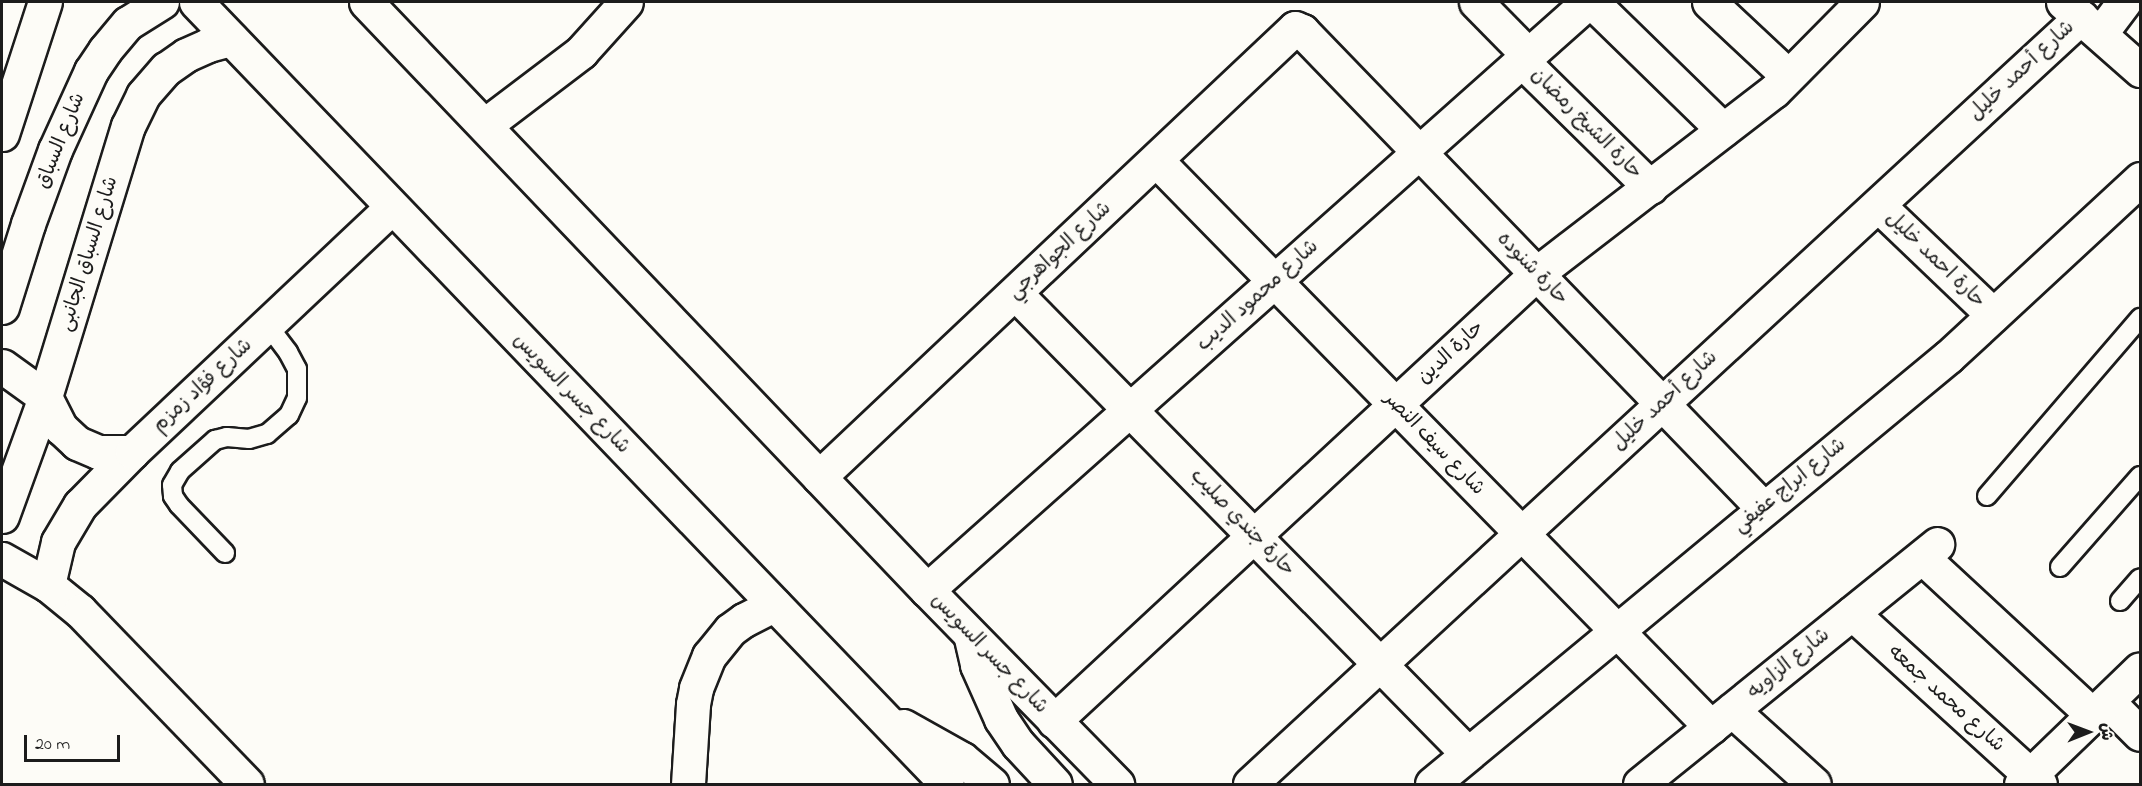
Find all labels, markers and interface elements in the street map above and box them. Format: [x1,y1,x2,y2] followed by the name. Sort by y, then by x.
[1964,16,2080,126] street label: شارع أحمد خليل
[1525,63,1647,185] street label: حارة الشيخ رمضان
[31,90,91,192] street label: شارع السباق
[54,174,124,334] street label: شارع السباق الجانبى
[1003,197,1117,305] street label: شارع الجواهرجي
[1880,206,1990,314] street label: حارة احمد خليل
[1491,227,1573,311] street label: حارة شنوده
[1192,235,1324,357] street label: شارع محمود الديب
[1413,316,1489,390] street label: حارة الدين
[507,329,635,459] street label: شارع جسر السويس
[148,334,258,438] street label: شارع فؤاد زمزم
[1607,346,1723,456] street label: شارع أحمد خليل
[1379,387,1489,501] street label: شارع سيف النصر
[1729,433,1851,539] street label: شارع ابراج عفيفي
[1185,464,1299,582] street label: حارة جندي صليب
[925,589,1053,719] street label: شارع جسر السويس
[1743,624,1835,704] street label: شارع الزاويه
[1883,640,2009,758] street label: شارع محمد جمعه
[2058,702,2118,762] north arrow
[27,723,123,761] scale bar
[2094,723,2118,741] text: ش
[35,732,70,758] text: 20 m

